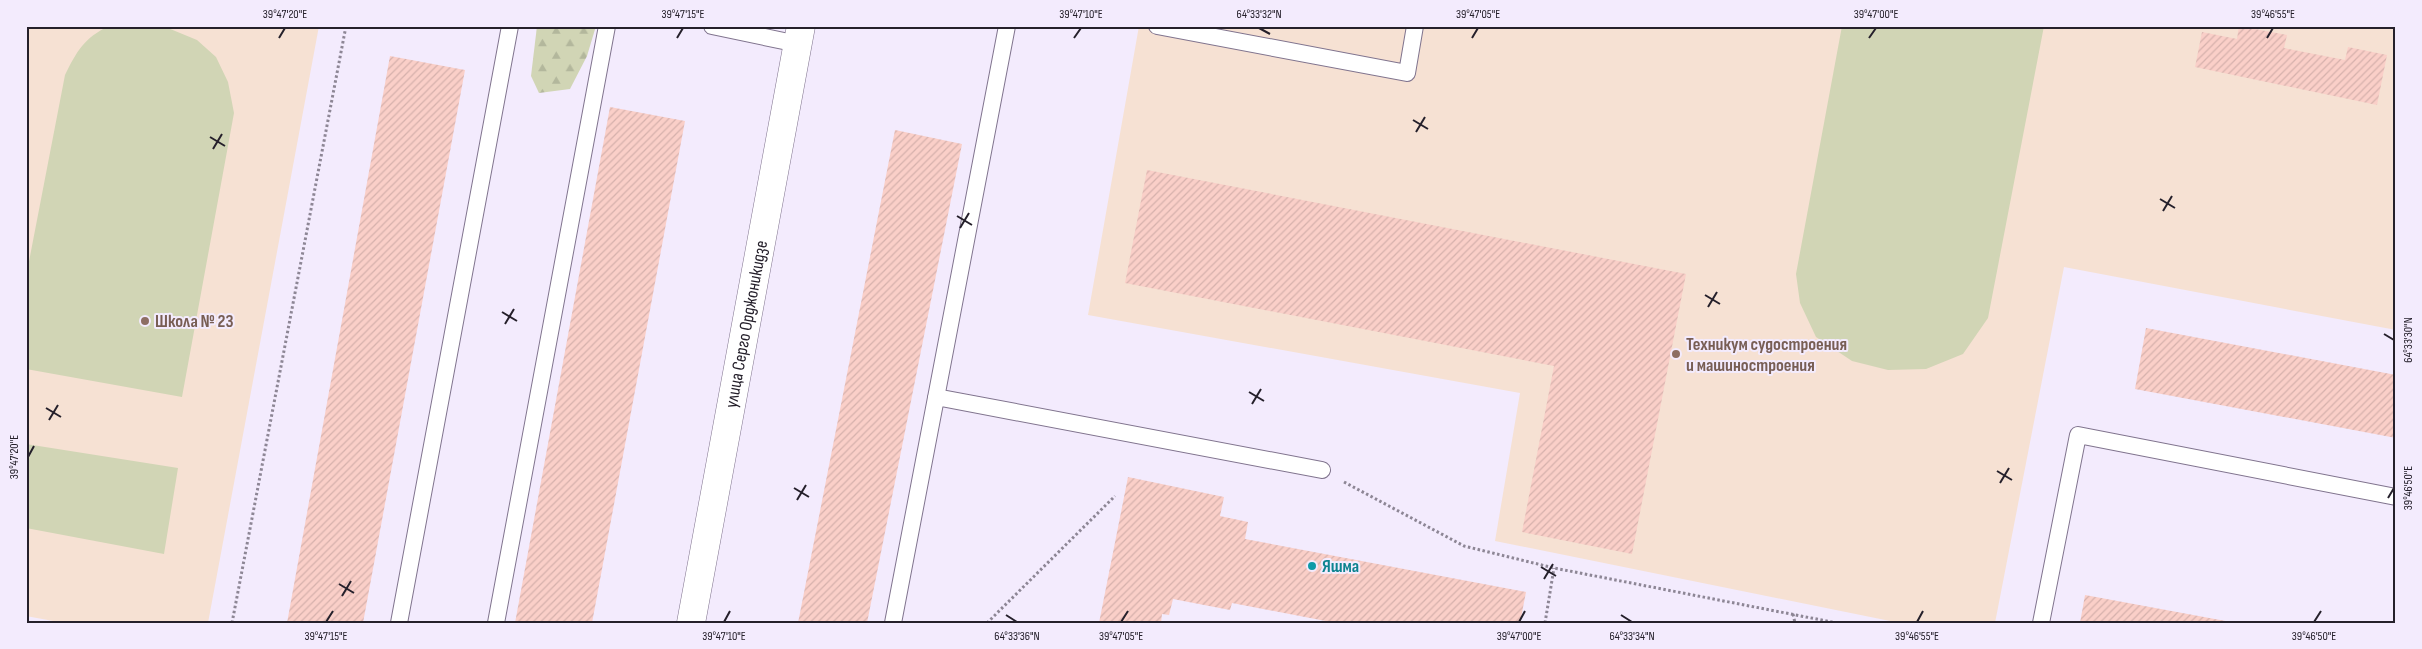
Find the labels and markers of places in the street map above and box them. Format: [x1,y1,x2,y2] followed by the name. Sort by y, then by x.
[155,311,234,332] place label: Школа № 23
[139,315,151,327] marker: Школа № 23
[1686,334,1847,376] place label: Техникум судостроения и машиностроения
[1670,348,1682,360] marker: Техникум судостроения и машиностроения
[1322,556,1359,577] place label: Яшма
[1306,560,1318,572] marker: Яшма

